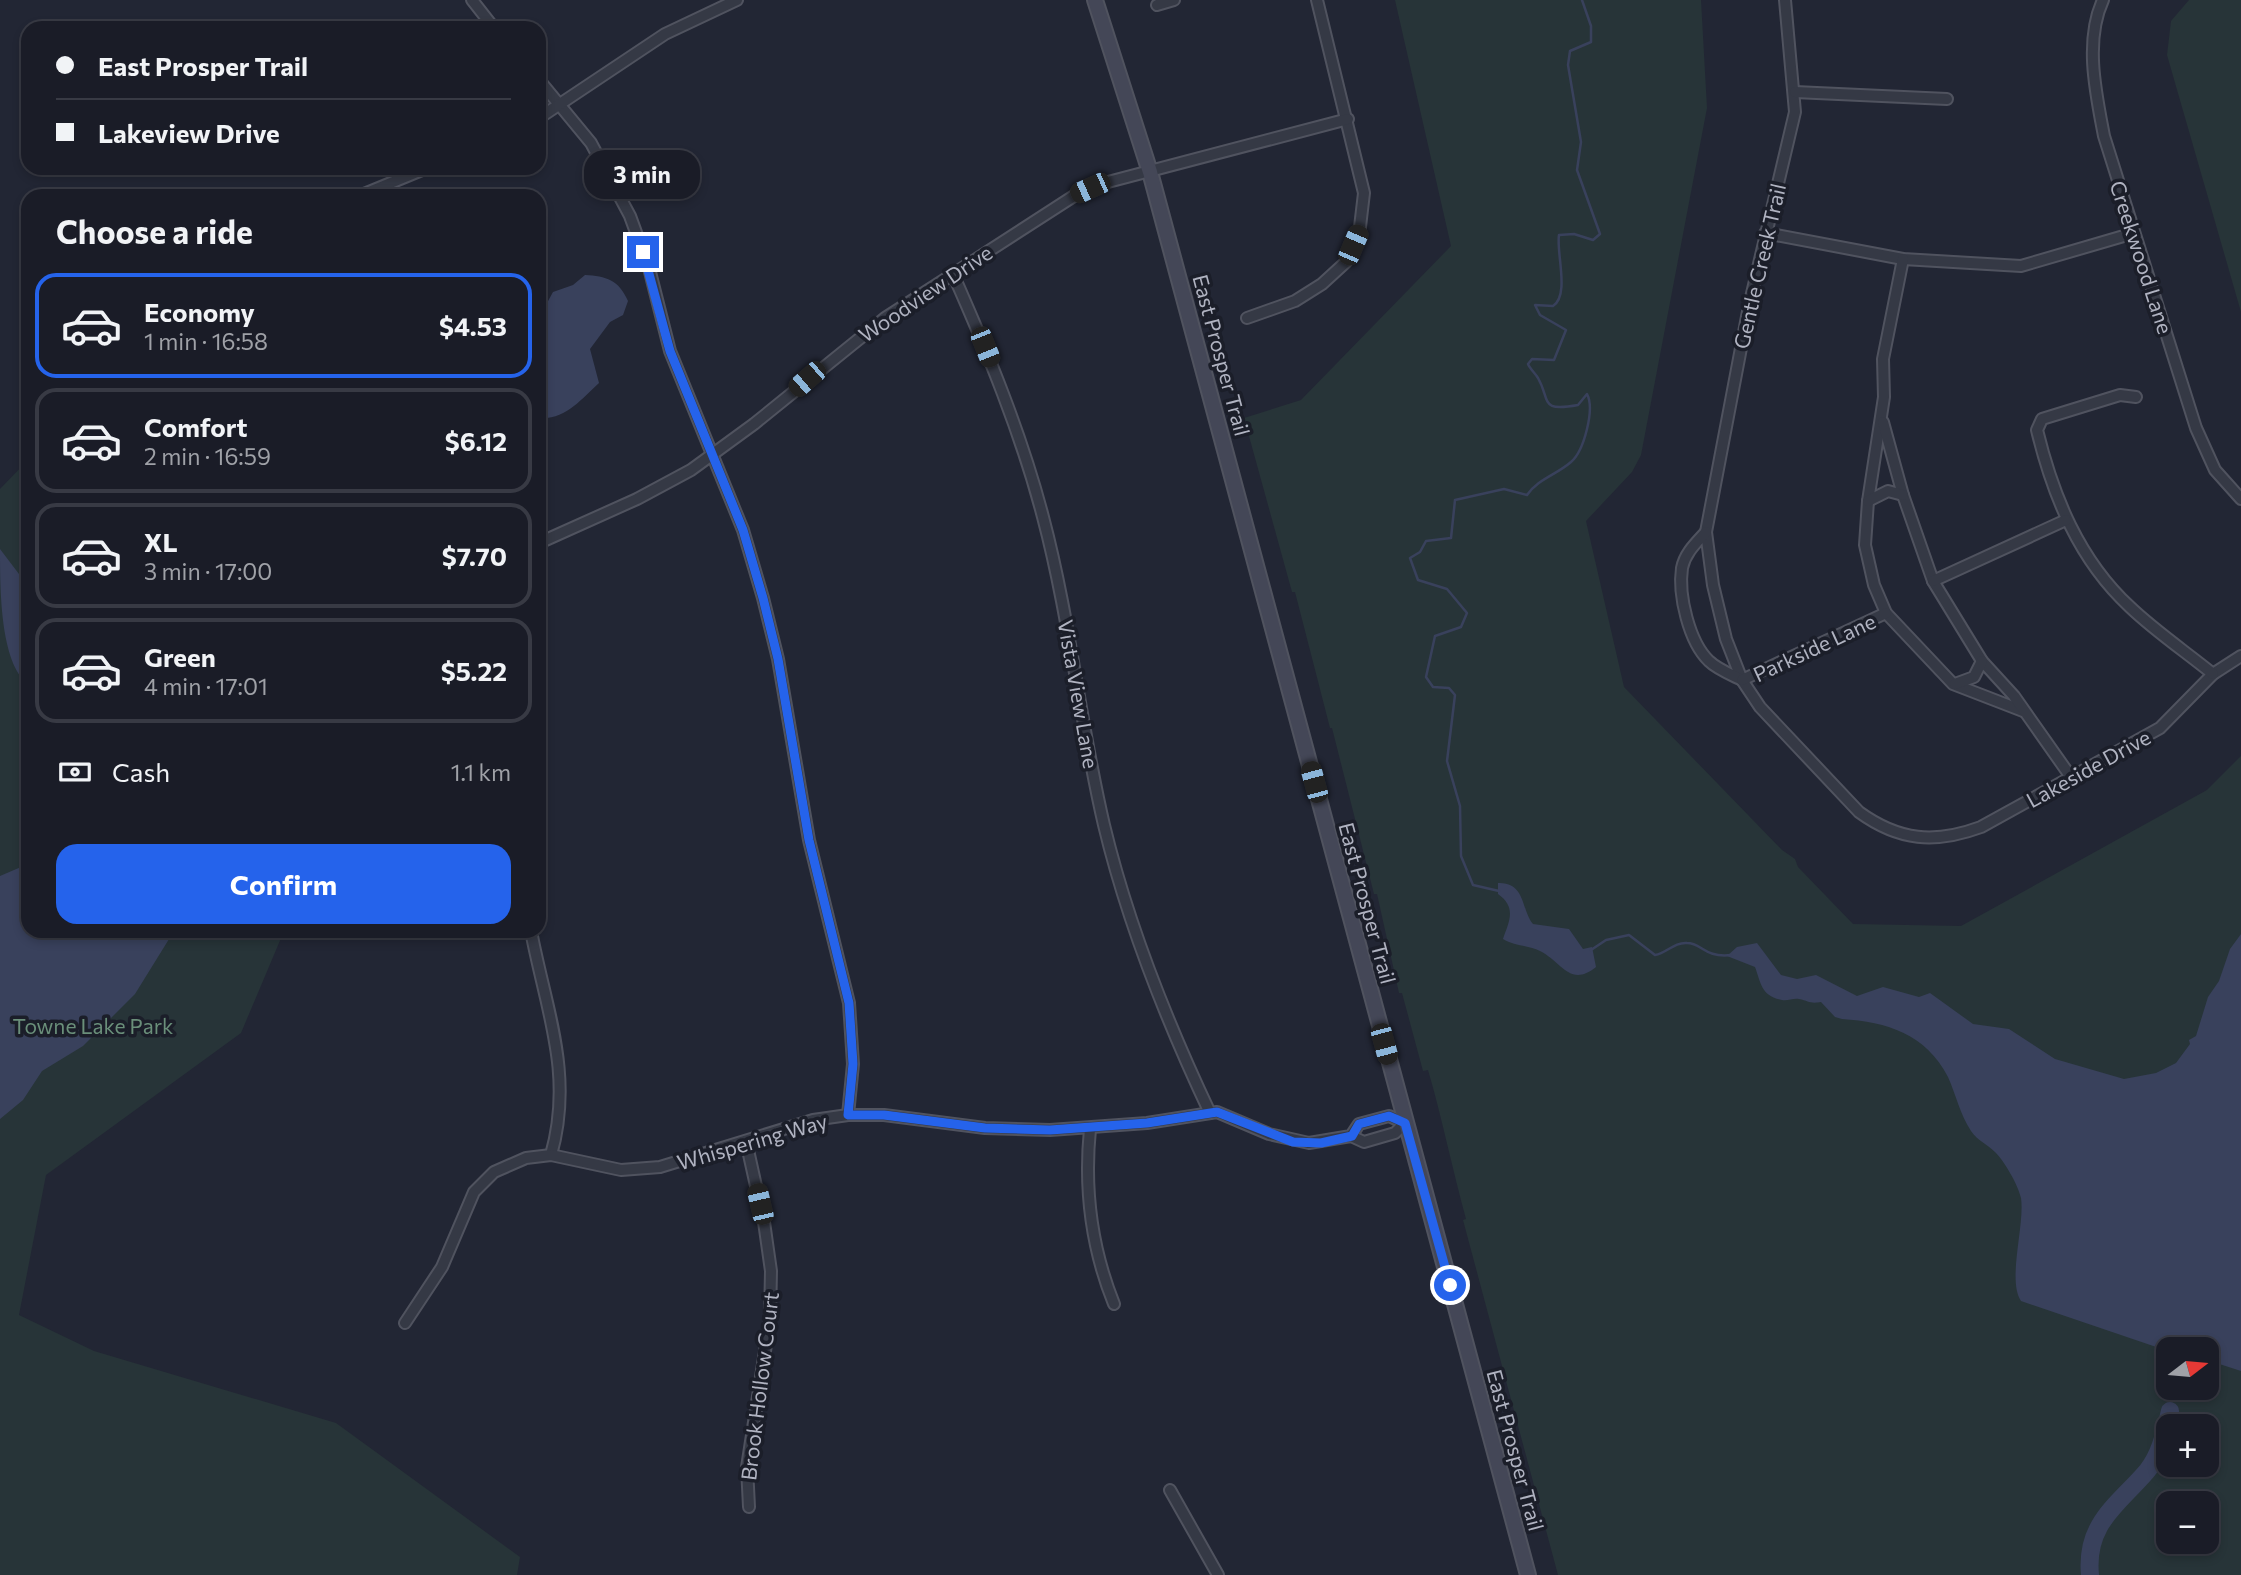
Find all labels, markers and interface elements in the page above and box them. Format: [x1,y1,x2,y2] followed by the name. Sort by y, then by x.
[98,50,308,81] text: East Prosper Trail
[98,117,280,148] text: Lakeview Drive
[585,150,701,200] callout: 3 min
[613,160,671,188] text: 3 min
[1067,170,1114,206] car
[2105,177,2179,337] street label: Creekwood Lane
[1728,181,1790,351] street label: Gentle Creek Trail
[56,211,253,251] text: Choose a ride
[1336,222,1371,268] car
[627,236,659,268] route end
[853,239,997,347] street label: Woodview Drive
[1188,272,1256,438] street label: East Prosper Trail
[60,294,123,357] icon: car
[144,296,255,327] text: Economy
[439,310,507,341] text: $4.53
[968,324,1003,370] car
[144,327,268,355] text: 1 min · 16:58
[785,357,830,401] car
[60,409,123,472] icon: car
[144,411,247,442] text: Comfort
[445,425,507,456] text: $6.12
[144,442,271,470] text: 2 min · 16:59
[60,524,123,587] icon: car
[144,526,178,557] text: XL
[442,540,507,571] text: $7.70
[144,557,272,585] text: 3 min · 17:00
[1749,608,1879,686] street label: Parkside Lane
[1054,618,1104,770] street label: Vista View Lane
[60,639,123,702] icon: car
[144,641,216,672] text: Green
[441,655,507,686] text: $5.22
[144,672,268,700] text: 4 min · 17:01
[2022,724,2154,812] street label: Lakeside Drive
[56,753,94,791] icon: cash
[112,756,170,787] text: Cash
[451,758,511,786] text: 1.1 km
[1299,759,1330,805] car
[1334,820,1402,986] street label: East Prosper Trail
[56,844,511,924] button: Confirm
[13,1013,173,1038] park label: Towne Lake Park
[1369,1021,1400,1067] car
[674,1108,830,1174] street label: Whispering Way
[746,1181,775,1227] car
[1434,1269,1466,1301] route start
[735,1290,783,1482] street label: Brook Hollow Court
[2156,1337,2219,1400] north arrow
[2156,1337,2219,1554] map controls
[1482,1367,1550,1533] street label: East Prosper Trail
[2156,1414,2219,1477] button: +
[2156,1491,2219,1554] button: −

